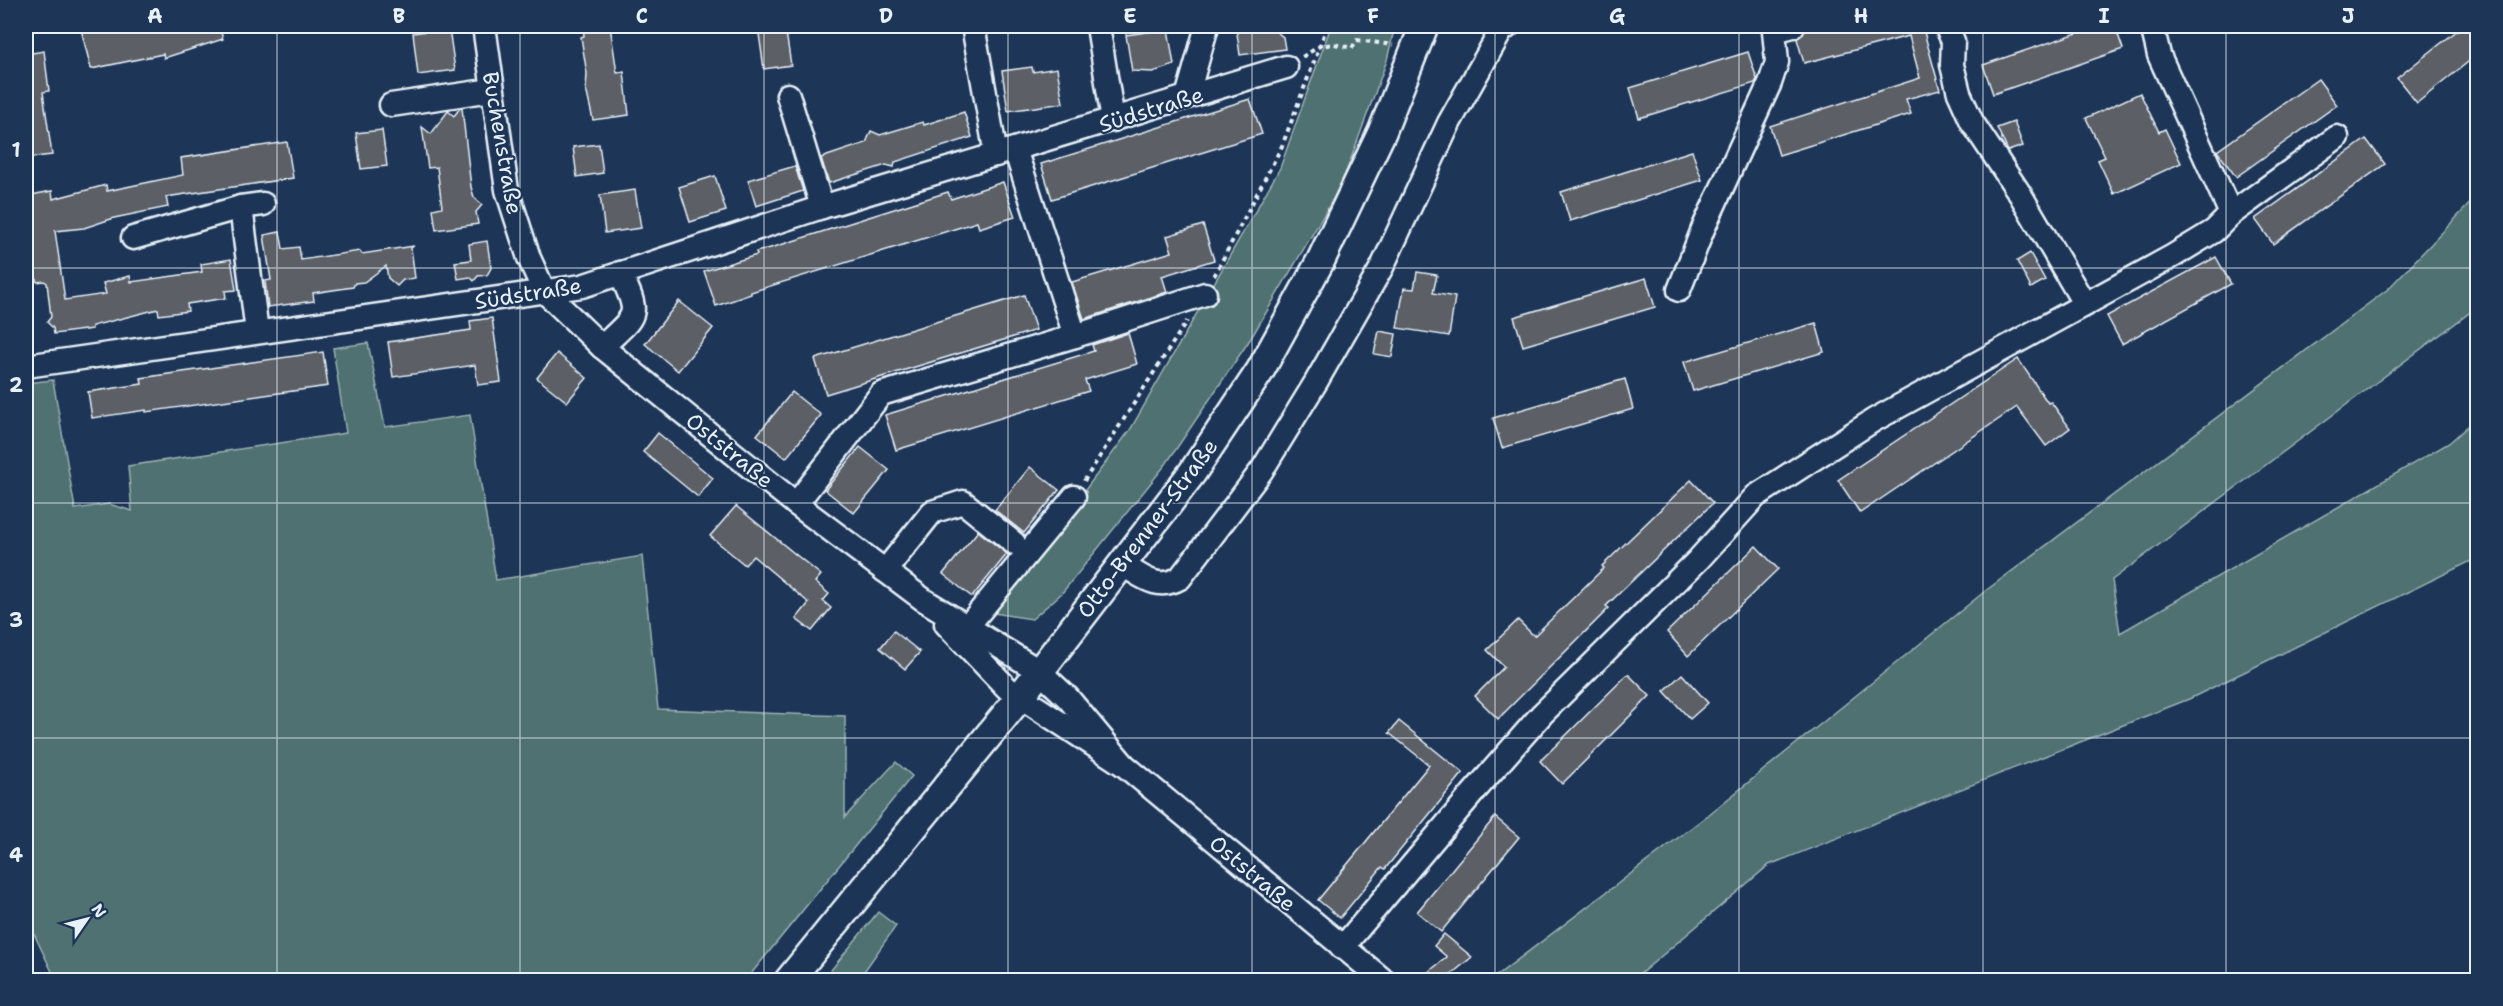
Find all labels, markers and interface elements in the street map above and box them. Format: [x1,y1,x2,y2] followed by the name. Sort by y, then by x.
[147,3,163,29] text: A
[393,3,405,29] text: B
[636,3,648,29] text: C
[879,3,893,29] text: D
[1123,3,1137,29] text: E
[1367,3,1379,29] text: F
[1609,3,1625,29] text: G
[1854,3,1868,29] text: H
[2098,3,2110,29] text: I
[2342,3,2355,29] text: J
[476,69,529,217] street label: Buchenstraße
[1095,80,1207,139] street label: Südstraße
[11,137,21,163] text: 1
[473,271,584,316] street label: Südstraße
[9,372,23,398] text: 2
[680,406,780,495] street label: Oststraße
[1070,433,1224,624] street label: Otto-Brenner-Straße
[9,607,23,633] text: 3
[1203,829,1302,918] street label: Oststraße
[9,842,23,868] text: 4
[57,889,117,949] north arrow
[87,899,111,922] text: N

